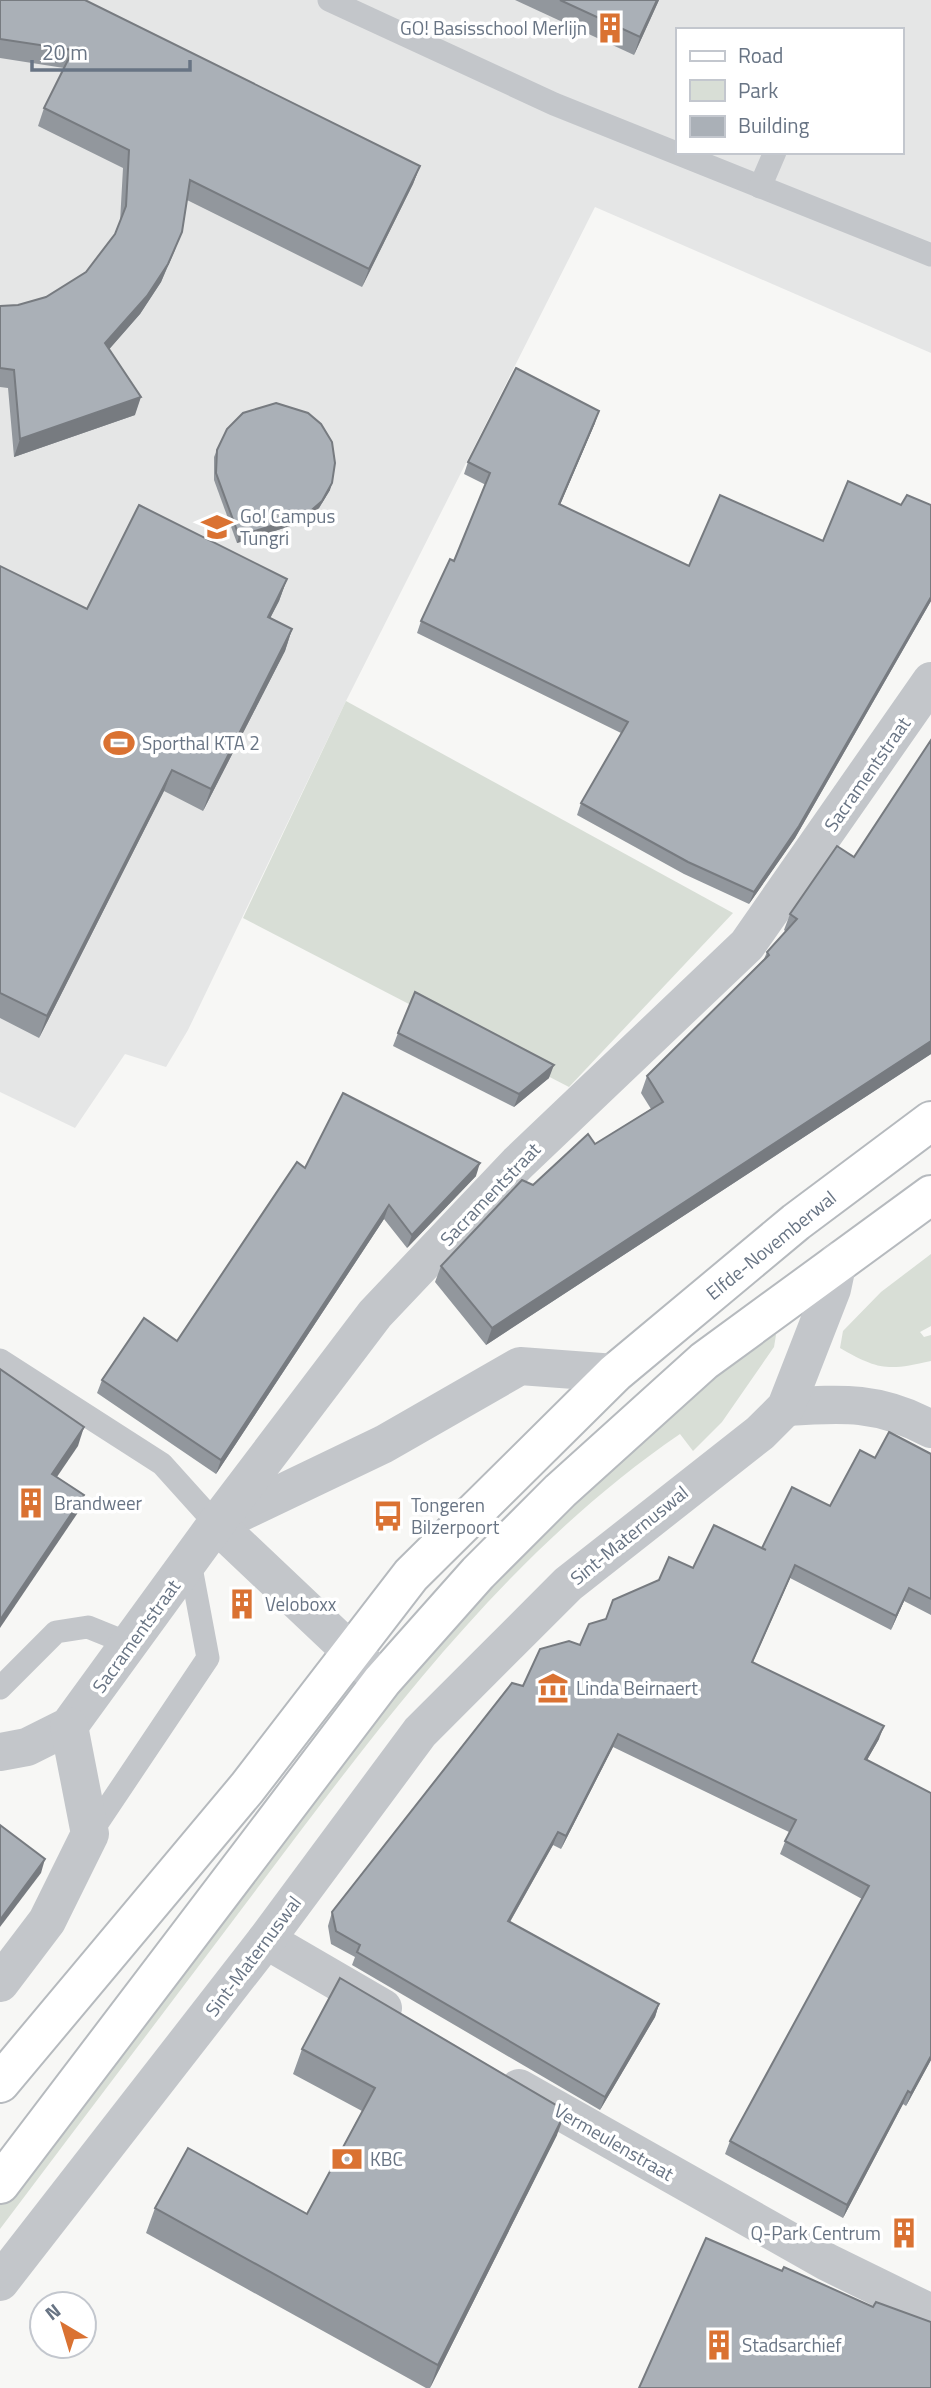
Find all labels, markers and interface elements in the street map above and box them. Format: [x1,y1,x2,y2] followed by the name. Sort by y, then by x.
[593,11,627,45] building icon: GO! Basisschool Merlijn
[400,13,587,42] place label: GO! Basisschool Merlijn
[32,28,189,72] scale bar
[676,28,903,154] legend
[42,36,88,68] text: 20 m
[738,39,783,71] text: Road
[738,74,778,106] text: Park
[738,109,810,141] text: Building
[240,501,335,552] place label: Go! Campus Tungri
[200,510,234,544] school or university icon: Go! Campus Tungri
[816,710,917,837] street label: Sacramentstraat
[102,726,136,760] sports icon: Sporthal KTA 2
[142,728,260,757] place label: Sporthal KTA 2
[433,1135,547,1252] street label: Sacramentstraat
[699,1183,842,1306] street label: Elfde-Novemberwal
[563,1478,694,1591] street label: Sint-Maternuswal
[14,1486,48,1520] building icon: Brandweer
[54,1488,143,1517] place label: Brandweer
[411,1490,500,1541] place label: Tongeren Bilzerpoort
[371,1499,405,1533] bus stop icon: Tongeren Bilzerpoort
[84,1573,187,1699] street label: Sacramentstraat
[225,1587,259,1621] building icon: Veloboxx
[265,1589,337,1618] place label: Veloboxx
[536,1671,570,1705] museum icon: Linda Beirnaert
[576,1673,698,1702] place label: Linda Beirnaert
[197,1889,308,2022] street label: Sint-Maternuswal
[549,2095,680,2188] street label: Vermeulenstraat
[330,2142,364,2176] bank icon: KBC
[370,2144,403,2173] place label: KBC
[887,2216,921,2250] building icon: Q-Park Centrum
[750,2218,881,2247] place label: Q-Park Centrum
[28,2290,98,2360] north arrow
[38,2296,66,2327] text: N
[702,2328,736,2362] building icon: Stadsarchief
[742,2330,842,2359] place label: Stadsarchief

